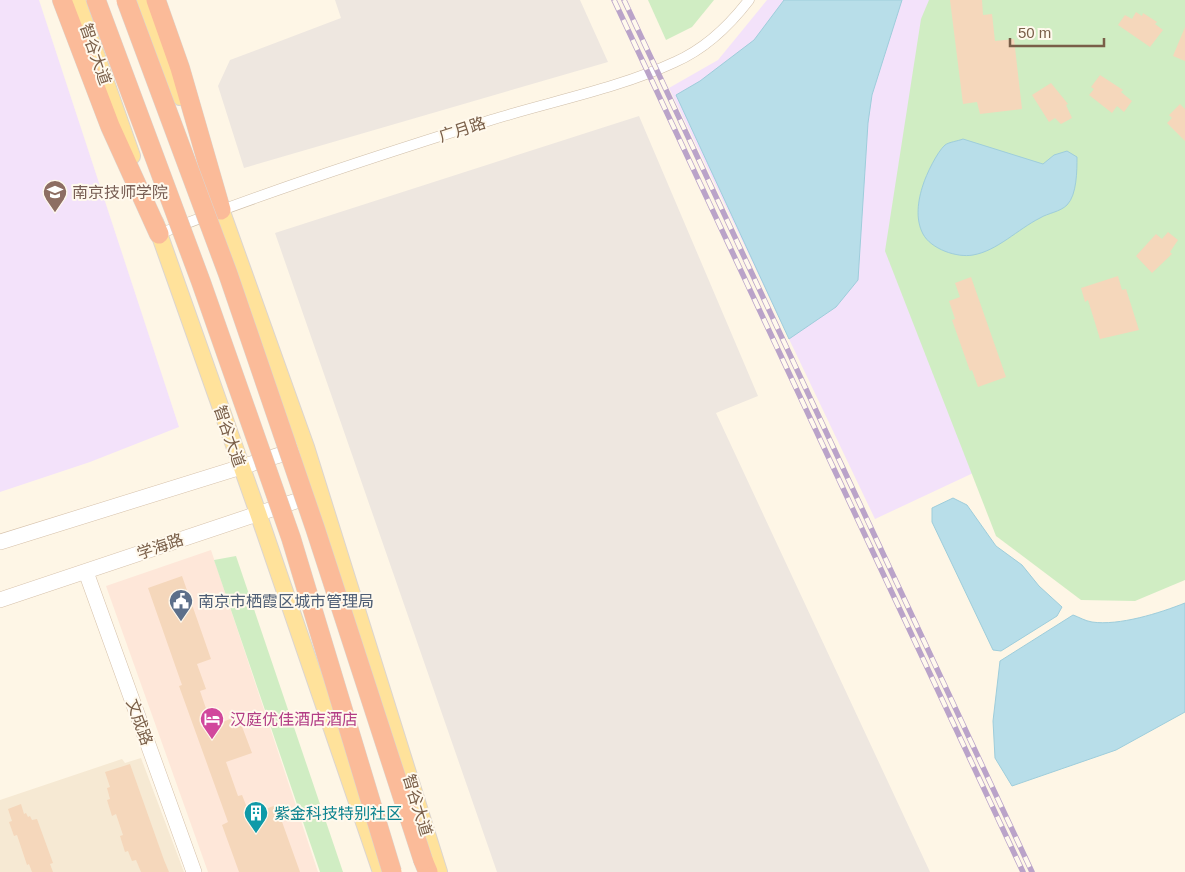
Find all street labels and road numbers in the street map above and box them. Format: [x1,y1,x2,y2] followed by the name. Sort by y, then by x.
[77,21,114,87] street label: 智谷大道
[437,114,488,145] street label: 广月路
[211,403,248,469] street label: 智谷大道
[135,531,186,562] street label: 学海路
[123,697,156,748] street label: 文成路
[400,772,435,838] street label: 智谷大道

